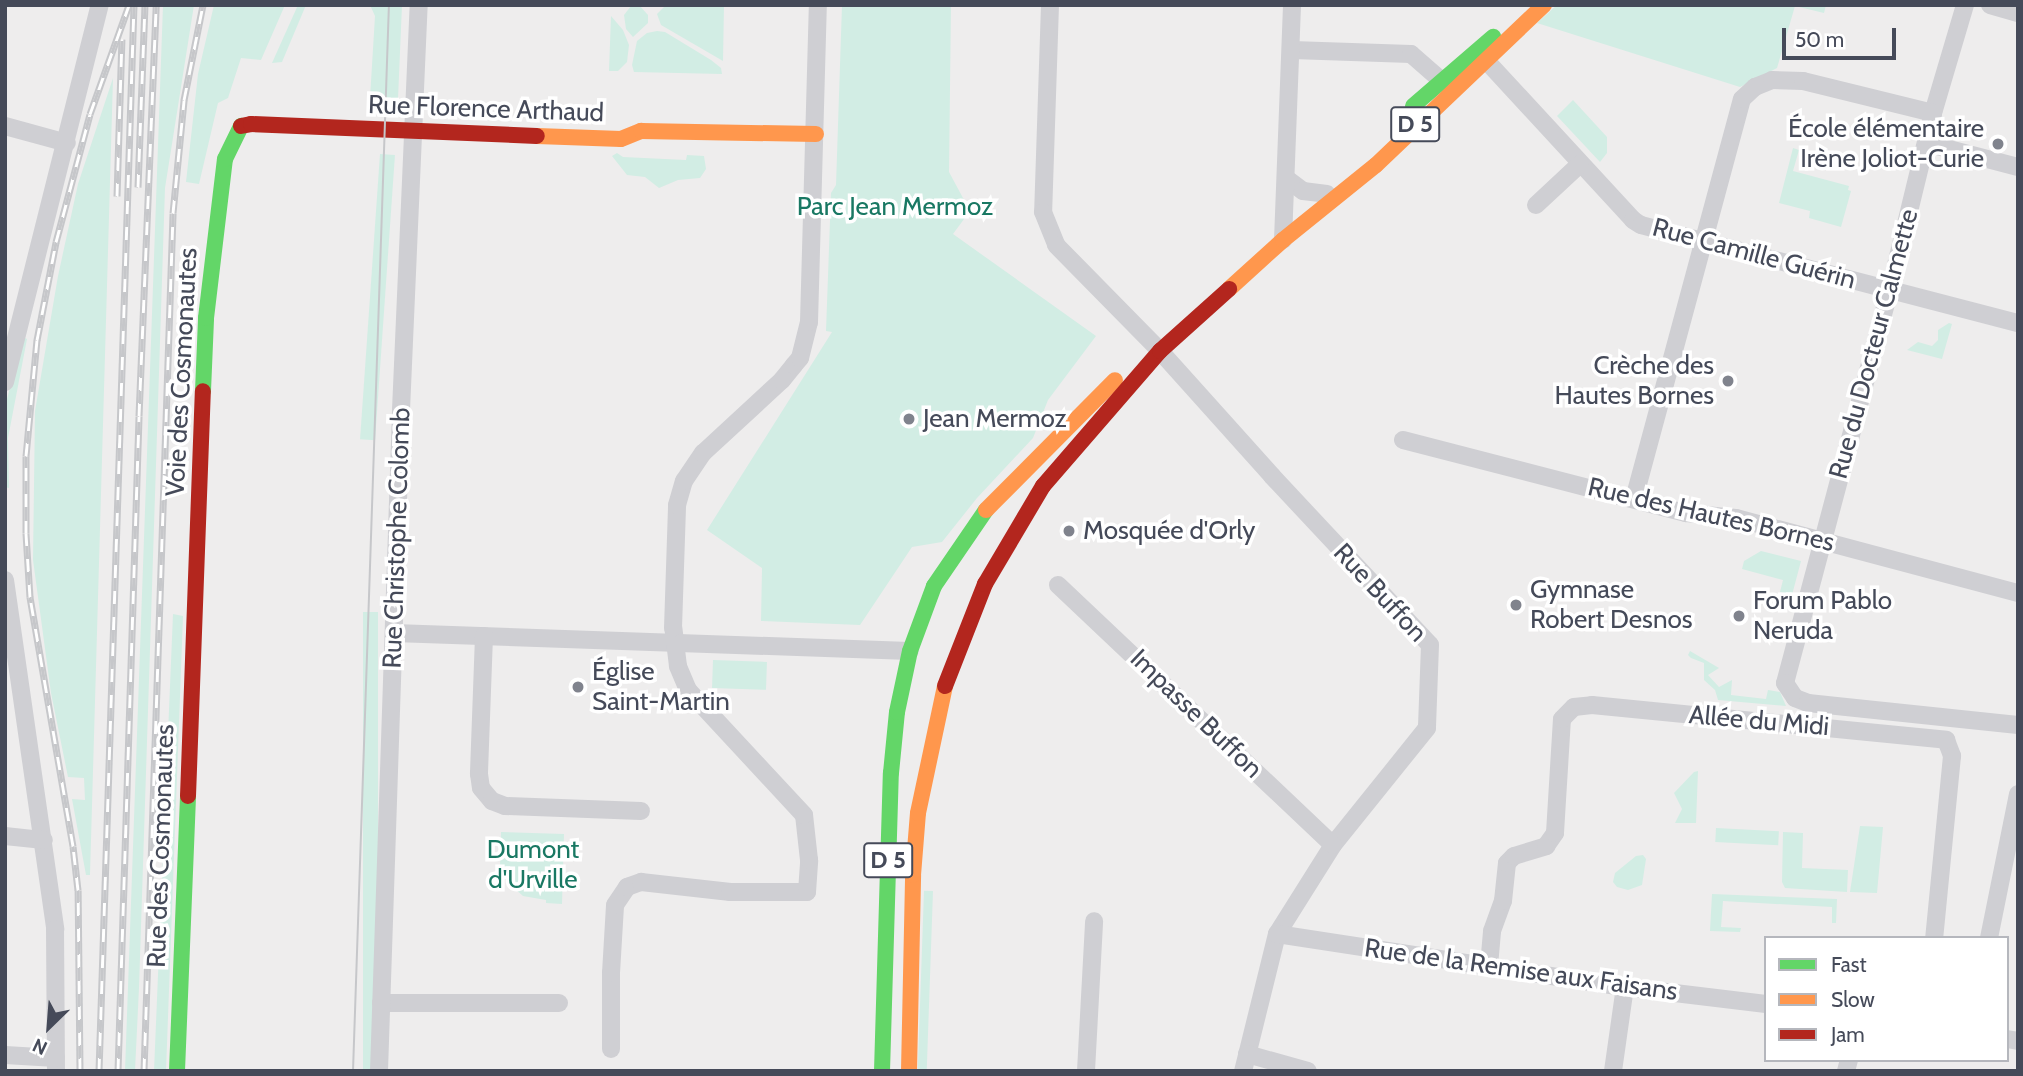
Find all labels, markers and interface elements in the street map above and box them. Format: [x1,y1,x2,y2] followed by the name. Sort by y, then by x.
[1785,14,1899,58] scale bar
[1795,27,1844,52] text: 50 m
[367,89,605,129] street label: Rue Florence Arthaud
[1389,104,1441,144] road number: D 5
[1788,113,1984,174] place label: École élémentaire Irène Joliot-Curie
[1990,136,2006,152] marker: École élémentaire Irène Joliot-Curie
[797,191,993,223] park label: Parc Jean Mermoz
[1823,206,1925,482] street label: Rue du Docteur Calmette
[1649,212,1859,296] street label: Rue Camille Guérin
[160,247,204,497] street label: Voie des Cosmonautes
[1555,350,1714,412] place label: Crèche des Hautes Bornes
[1720,373,1736,389] marker: Crèche des Hautes Bornes
[923,403,1067,435] place label: Jean Mermoz
[377,407,417,669] street label: Rue Christophe Colomb
[901,411,917,427] marker: Jean Mermoz
[1585,471,1837,559] street label: Rue des Hautes Bornes
[1083,515,1255,547] place label: Mosquée d'Orly
[1061,523,1077,539] marker: Mosquée d'Orly
[1327,537,1433,649] street label: Rue Buffon
[1530,574,1692,636] place label: Gymnase Robert Desnos
[1753,585,1892,646] place label: Forum Pablo Neruda
[1508,597,1524,613] marker: Gymnase Robert Desnos
[1731,608,1747,624] marker: Forum Pablo Neruda
[1123,643,1269,785] street label: Impasse Buffon
[592,656,730,718] place label: Église Saint-Martin
[570,679,586,695] marker: Église Saint-Martin
[1688,699,1830,743] street label: Allée du Midi
[141,724,181,968] street label: Rue des Cosmonautes
[487,834,579,896] park label: Dumont d'Urville
[862,840,914,880] road number: D 5
[1362,933,1680,1007] street label: Rue de la Remise aux Faisans
[1764,936,2009,1062] legend
[1831,952,1867,977] text: Fast
[1831,987,1875,1012] text: Slow
[14,992,84,1062] north arrow
[1831,1022,1865,1047] text: Jam
[29,1033,51,1060] text: N

